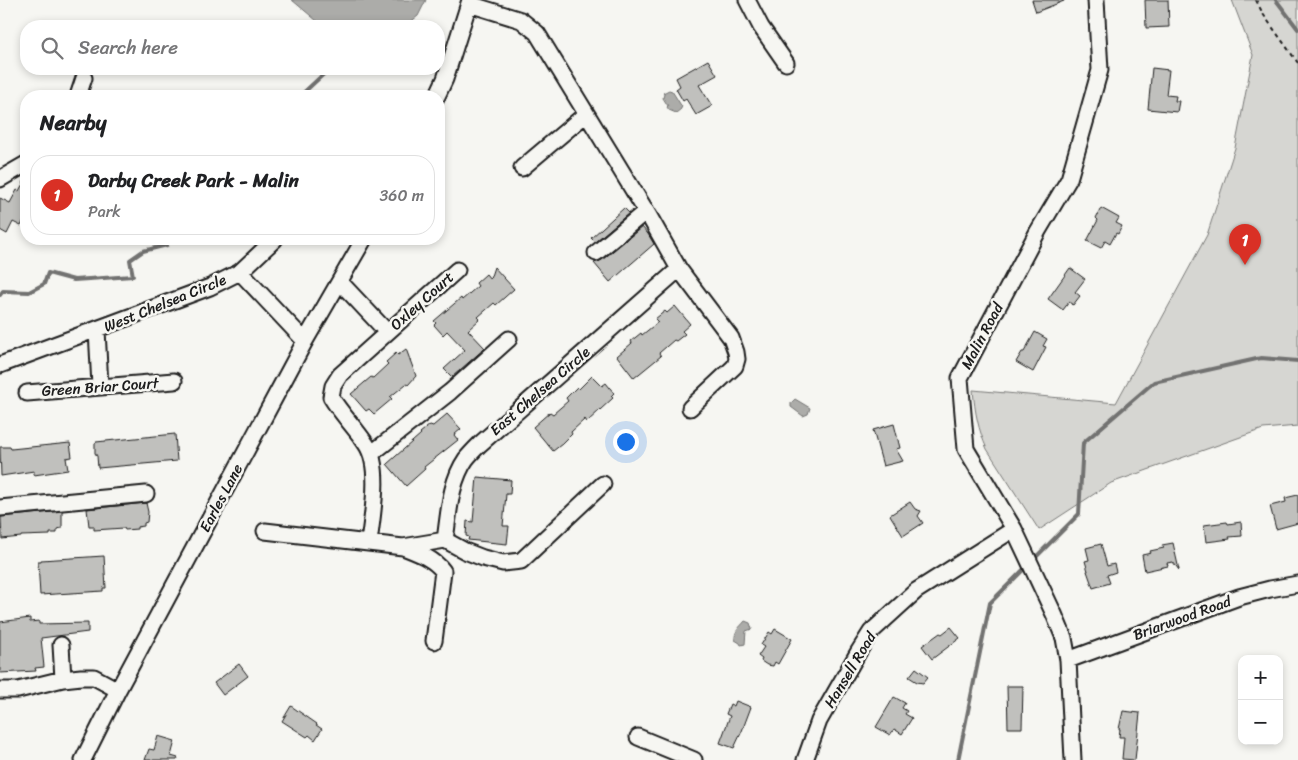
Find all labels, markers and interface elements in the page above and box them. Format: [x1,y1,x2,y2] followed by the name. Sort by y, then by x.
[20,20,445,75] search box
[78,31,178,64] text: Search here
[38,34,66,62] icon: search
[40,104,106,142] text: Nearby
[88,164,299,197] text: Darby Creek Park - Malin
[54,181,60,210] text: 1
[380,181,424,210] text: 360 m
[88,197,121,226] text: Park
[1229,224,1261,265] pin: 1
[384,265,460,337] street label: Oxley Court
[100,267,230,339] street label: West Chelsea Circle
[954,297,1011,374] street label: Malin Road
[484,340,596,442] street label: East Chelsea Circle
[41,370,160,404] street label: Green Briar Court
[613,429,639,455] your location
[192,459,250,537] street label: Earles Lane
[1129,588,1236,648] street label: Briarwood Road
[817,626,884,713] street label: Hansell Road
[1238,655,1283,745] map controls
[1238,655,1283,700] button: +
[1238,700,1283,745] button: −

